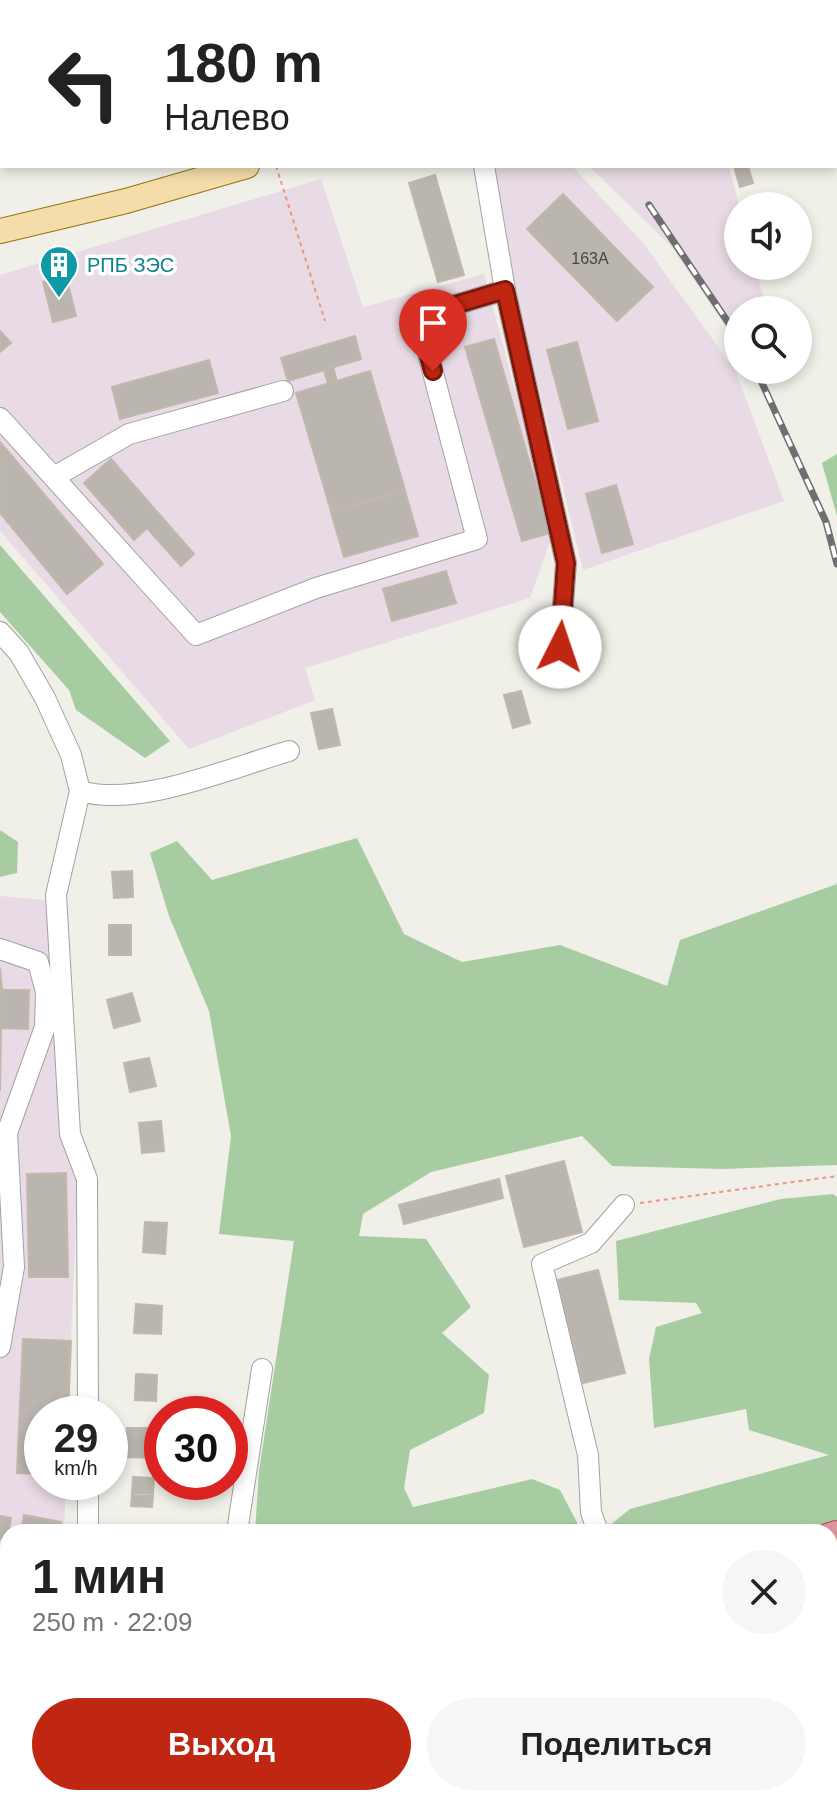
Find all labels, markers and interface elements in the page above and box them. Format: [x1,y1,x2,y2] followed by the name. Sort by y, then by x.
[164,31,323,94] text: 180 m
[32,32,136,136] icon: left
[164,97,290,138] text: Налево
[724,192,812,384] map controls
[724,192,812,280] button: sound
[38,244,80,299] building icon: РПБ ЗЭС
[571,250,609,267] house number: 163А
[87,254,174,276] place label: РПБ ЗЭС
[399,289,467,371] pin
[724,296,812,384] button: search
[411,301,455,345] icon: arrive
[518,605,602,689] position arrow
[144,1396,248,1500] speed limit sign: 30
[54,1416,98,1460] text: 29
[54,1457,98,1479] text: km/h
[32,1550,166,1603] text: 1 мин
[722,1550,806,1634] button: close
[32,1607,192,1637] text: 250 m · 22:09
[32,1698,411,1790] button: Выход
[427,1698,806,1790] button: Поделиться

